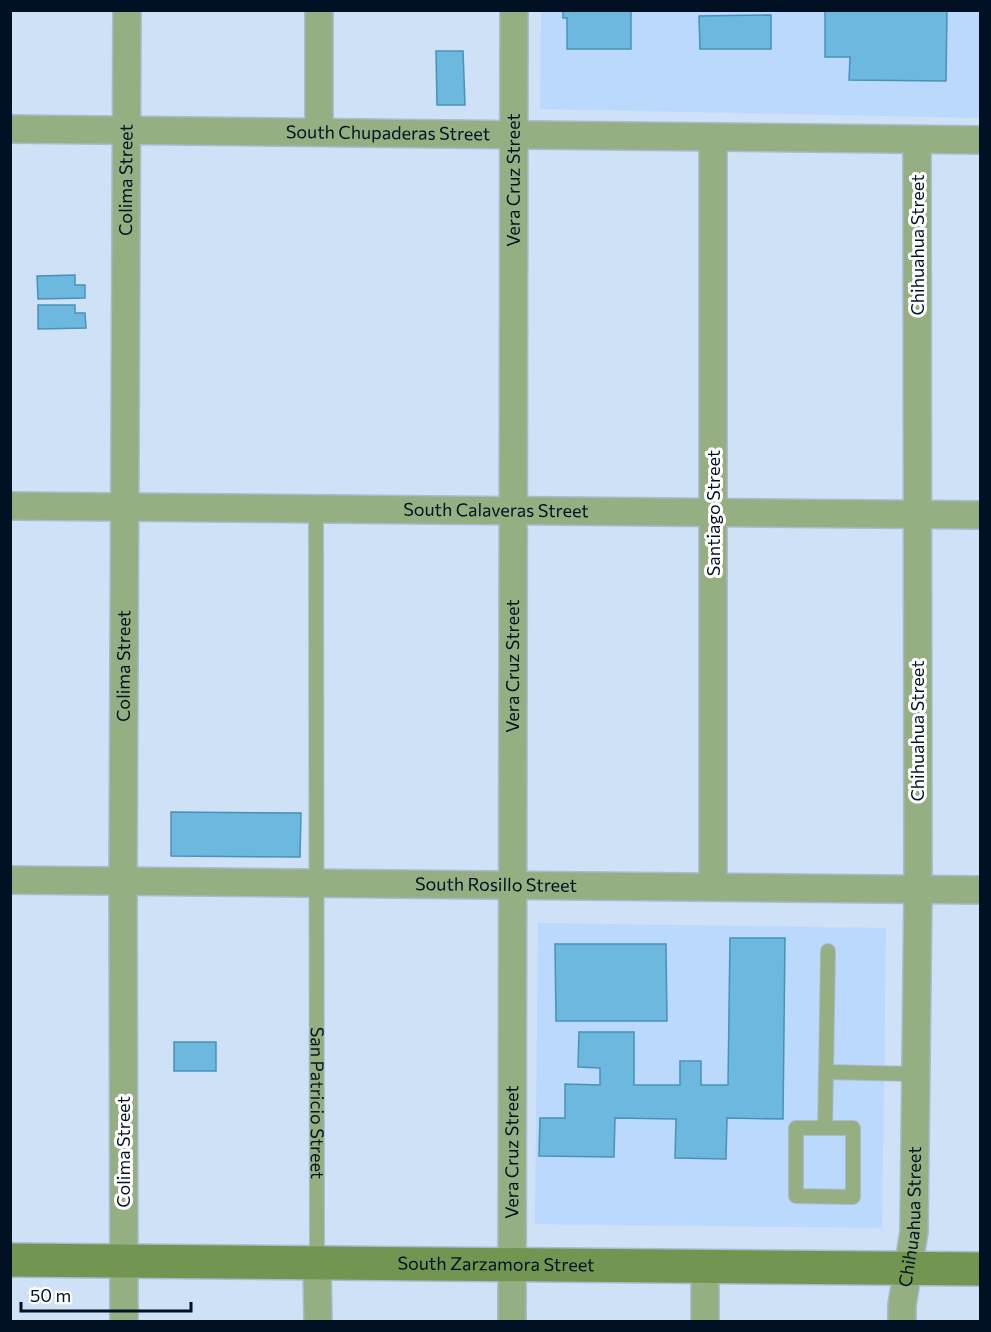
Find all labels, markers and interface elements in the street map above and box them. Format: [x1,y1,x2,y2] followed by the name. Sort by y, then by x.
[502,113,524,247] street label: Vera Cruz Street
[286,120,490,144] street label: South Chupaderas Street
[114,124,136,236] street label: Colima Street
[906,174,928,316] street label: Chihuahua Street
[702,450,724,576] street label: Santiago Street
[403,498,589,521] street label: South Calaveras Street
[501,599,523,733] street label: Vera Cruz Street
[112,610,134,722] street label: Colima Street
[906,660,928,802] street label: Chihuahua Street
[415,872,577,896] street label: South Rosillo Street
[307,1027,329,1179] street label: San Patricio Street
[500,1085,522,1219] street label: Vera Cruz Street
[112,1096,134,1208] street label: Colima Street
[893,1146,925,1289] street label: Chihuahua Street
[397,1252,595,1275] street label: South Zarzamora Street
[21,1275,190,1313] scale bar
[30,1284,71,1306] text: 50 m

